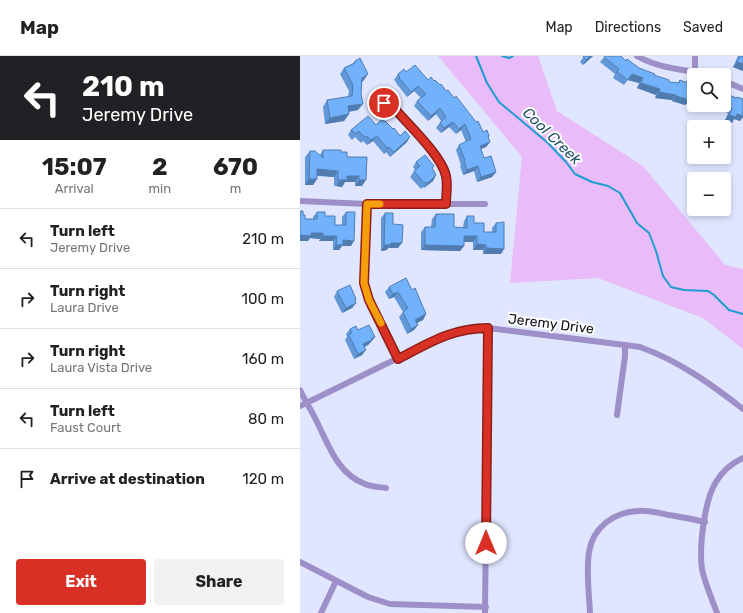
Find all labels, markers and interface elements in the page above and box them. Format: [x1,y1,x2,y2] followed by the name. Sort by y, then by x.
[20,16,59,39] text: Map
[546,19,573,36] text: Map
[595,19,661,36] text: Directions
[683,19,723,36] text: Saved
[687,68,731,216] map controls
[687,68,731,112] button: search
[82,70,165,103] text: 210 m
[16,72,68,124] icon: left
[367,86,401,120] pin
[373,92,395,114] icon: arrive
[82,104,193,126] text: Jeremy Drive
[519,104,585,169] water label: Cool Creek
[687,120,731,164] button: +
[42,153,107,181] text: 15:07
[152,153,168,181] text: 2
[213,153,258,181] text: 670
[687,172,731,216] button: −
[55,181,94,196] text: Arrival
[149,181,171,196] text: min
[230,181,241,196] text: m
[50,222,115,240] text: Turn left
[16,228,38,250] icon: left
[242,230,284,248] text: 210 m
[50,240,130,255] text: Jeremy Drive
[50,282,125,300] text: Turn right
[16,288,38,310] icon: right
[242,290,284,308] text: 100 m
[50,300,119,315] text: Laura Drive
[507,310,595,338] street label: Jeremy Drive
[50,342,125,360] text: Turn right
[16,348,38,370] icon: right
[242,350,284,368] text: 160 m
[50,360,152,375] text: Laura Vista Drive
[50,402,115,420] text: Turn left
[16,408,38,430] icon: left
[248,410,284,428] text: 80 m
[50,420,121,435] text: Faust Court
[16,468,38,490] icon: arrive
[50,470,205,488] text: Arrive at destination
[242,470,284,488] text: 120 m
[465,522,507,564] position arrow
[16,559,146,605] button: Exit
[154,559,284,605] button: Share

